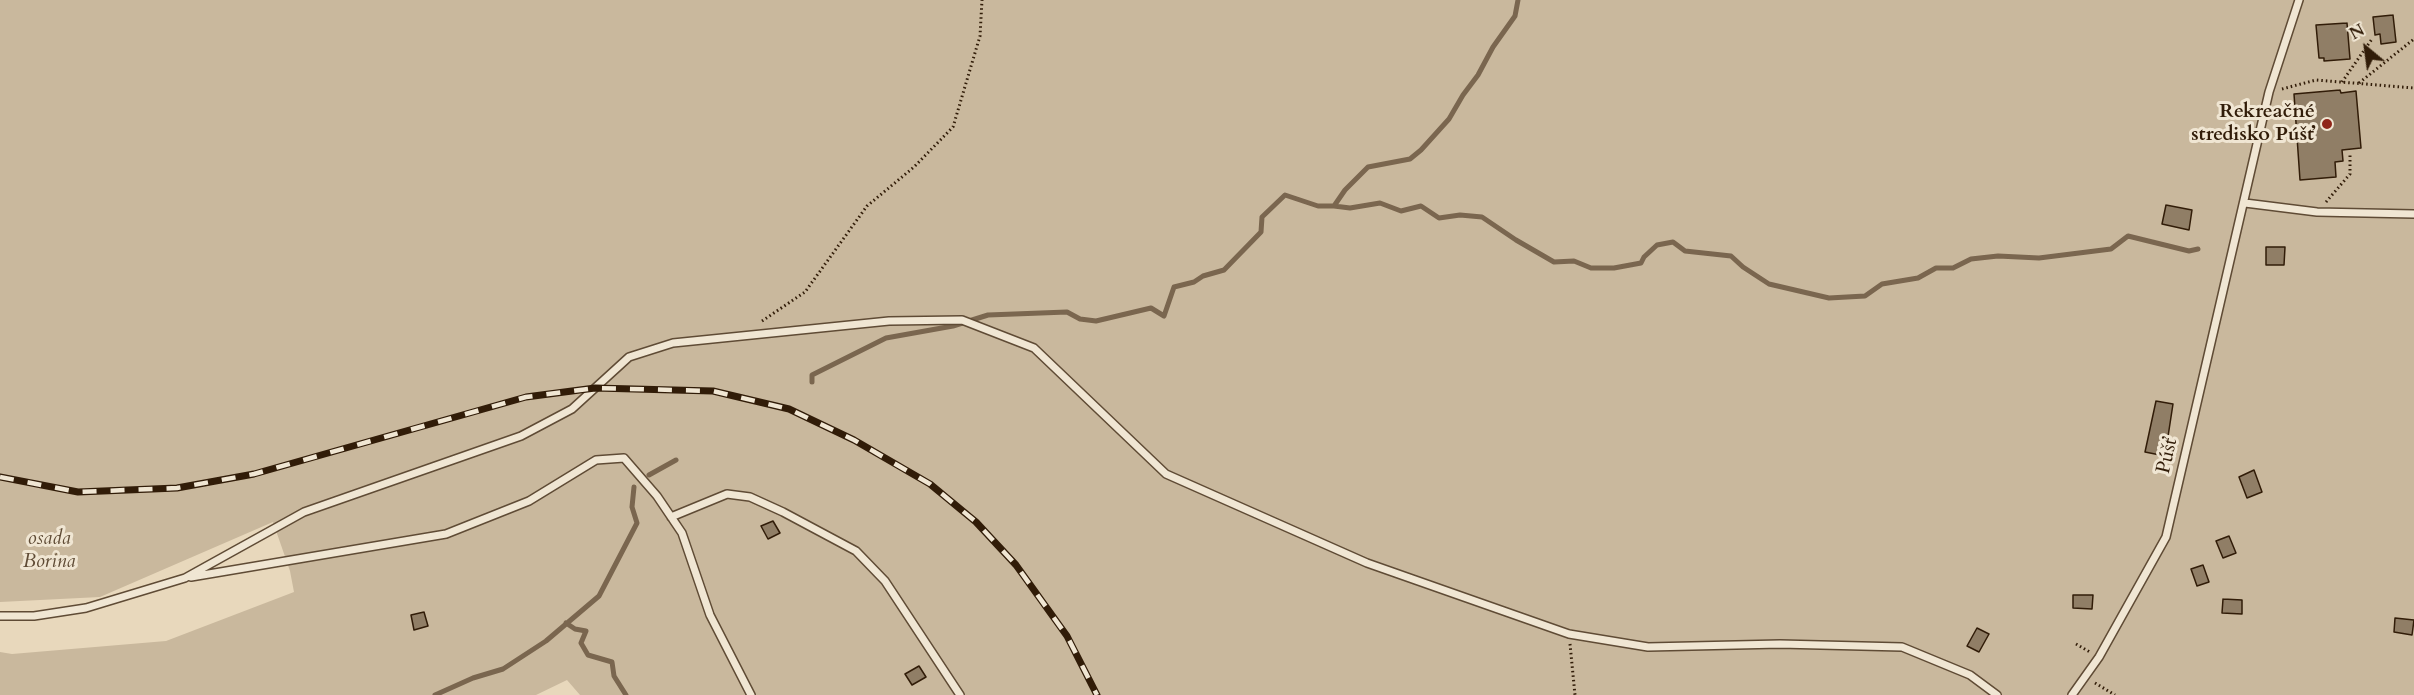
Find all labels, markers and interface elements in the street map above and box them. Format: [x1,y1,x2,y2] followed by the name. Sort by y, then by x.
[2336,18,2396,78] north arrow
[2346,19,2369,45] text: N
[2191,100,2315,147] place label: Rekreačné stredisko Púšť
[2320,117,2334,131] marker: Rekreačné stredisko Púšť
[2152,436,2184,476] street label: Púšť
[23,527,75,574] park label: osada Borina

